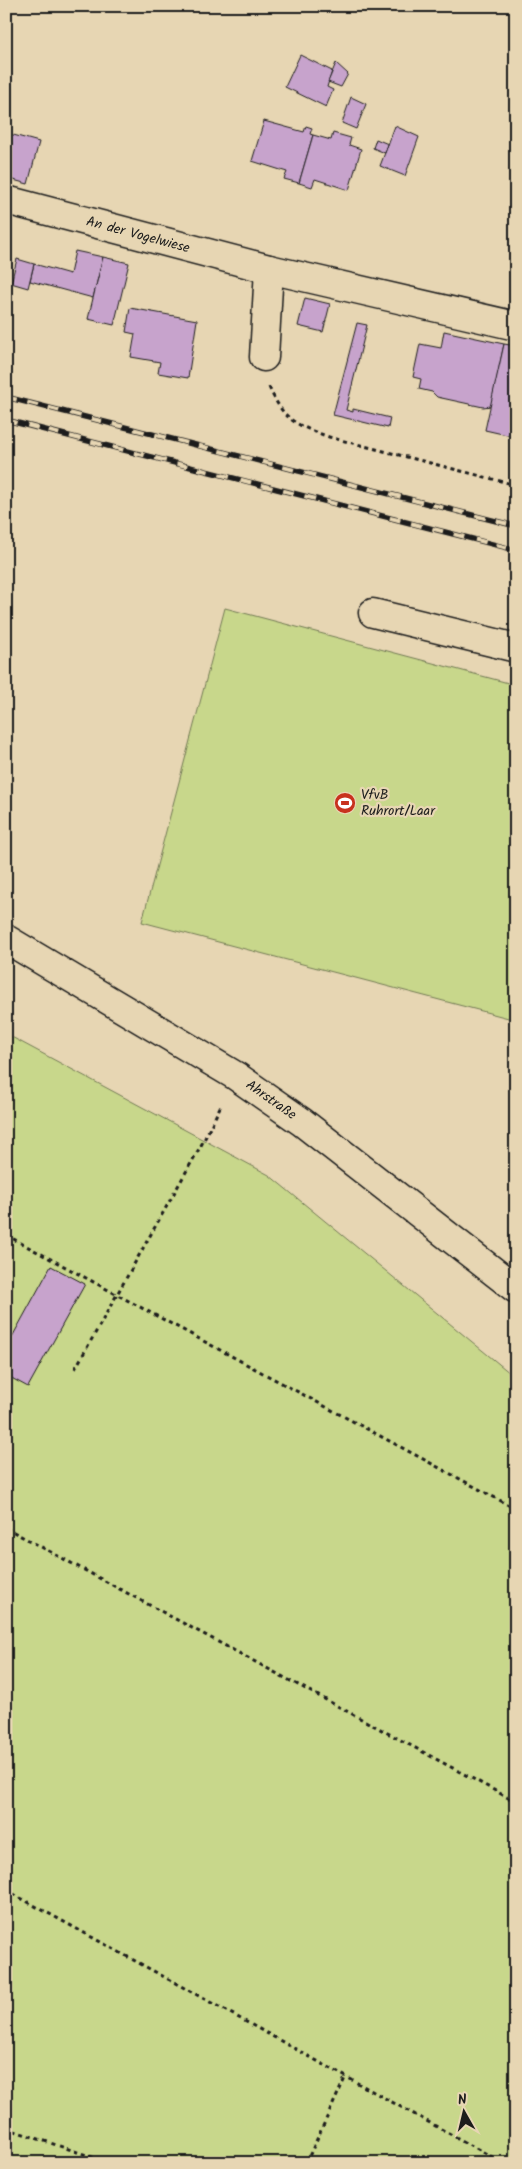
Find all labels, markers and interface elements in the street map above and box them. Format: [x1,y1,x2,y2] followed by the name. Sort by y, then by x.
[84,211,193,260] street label: An der Vogelwiese
[361,784,436,822] place label: VfvB Ruhrort/Laar
[333,791,357,815] sports icon: VfvB Ruhrort/Laar
[241,1074,302,1126] street label: Ahrstraße
[440,2086,490,2136] north arrow
[456,2089,468,2112] text: N

